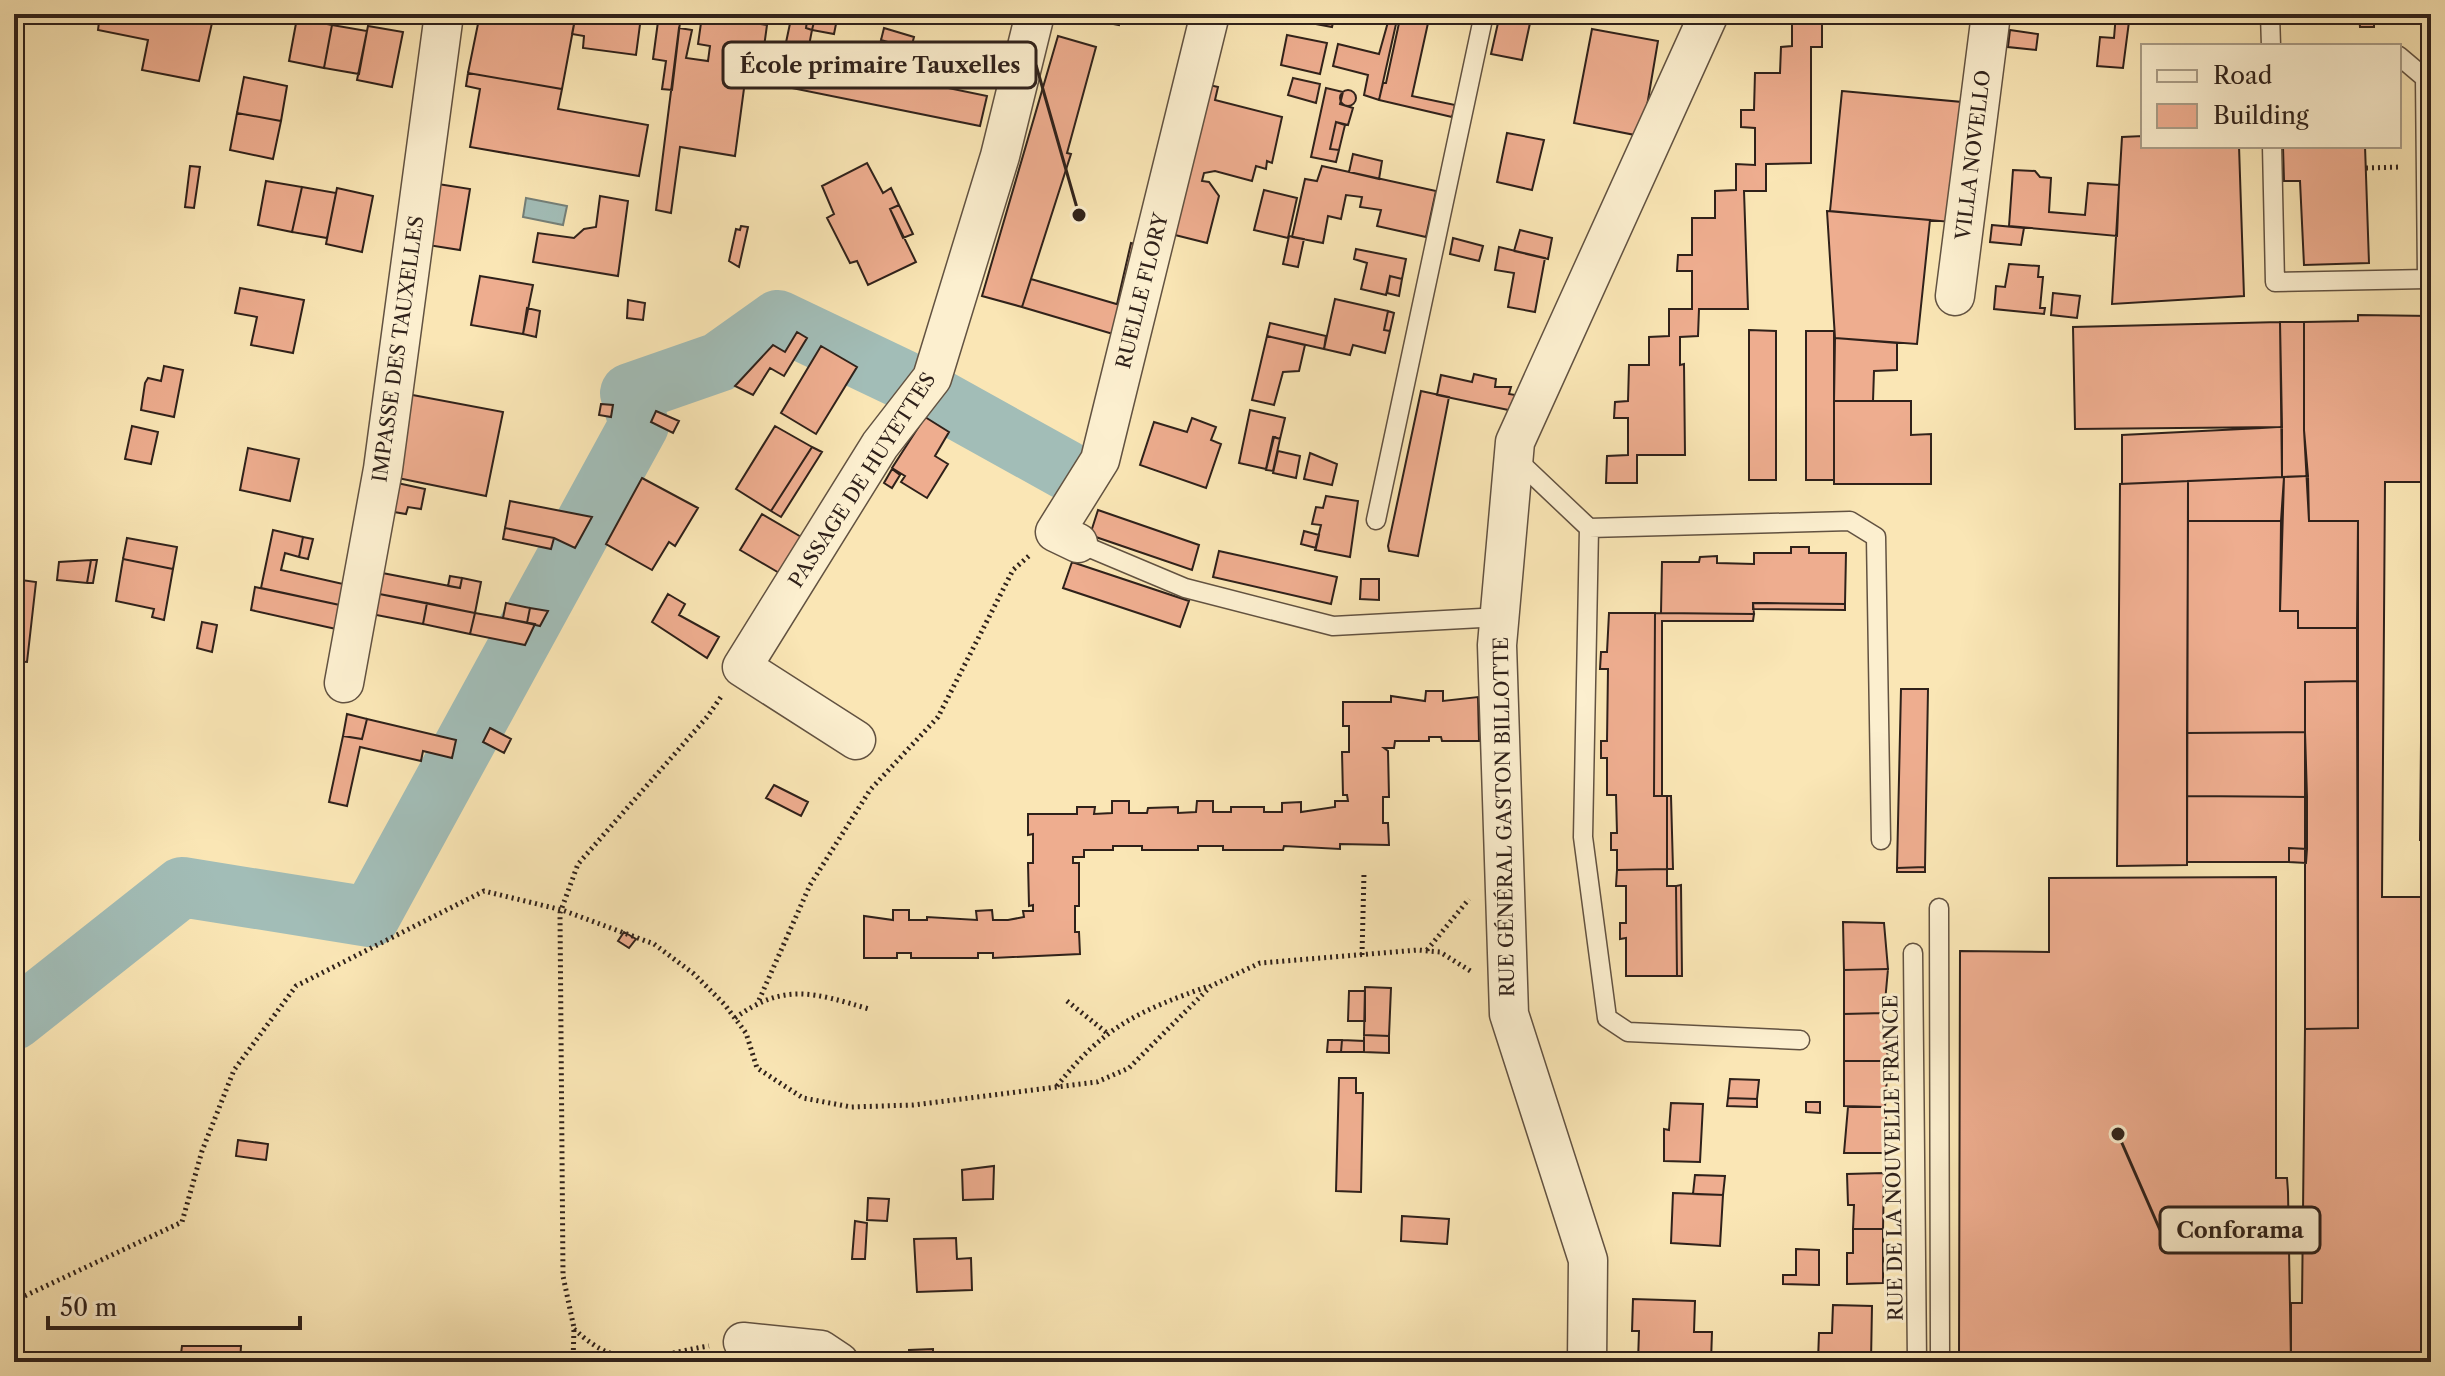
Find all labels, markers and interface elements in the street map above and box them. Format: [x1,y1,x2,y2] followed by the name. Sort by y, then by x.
[723,42,1036,88] callout: École primaire Tauxelles
[2141,44,2401,148] legend
[739,51,1021,79] text: École primaire Tauxelles
[2213,61,2273,90] text: Road
[1951,69,1995,242] street label: VILLA NOVELLO
[2213,101,2309,130] text: Building
[1111,210,1173,371] street label: RUELLE FLORY
[367,214,429,484] street label: IMPASSE DES TAUXELLES
[783,368,941,592] street label: PASSAGE DE HUYETTES
[1488,637,1519,997] street label: RUE GÉNÉRAL GASTON BILLOTTE
[1878,995,1908,1321] street label: RUE DE LA NOUVELLE FRANCE
[2160,1207,2320,1253] callout: Conforama
[2176,1217,2304,1244] text: Conforama
[48,1280,300,1330] scale bar
[60,1293,117,1322] text: 50 m

